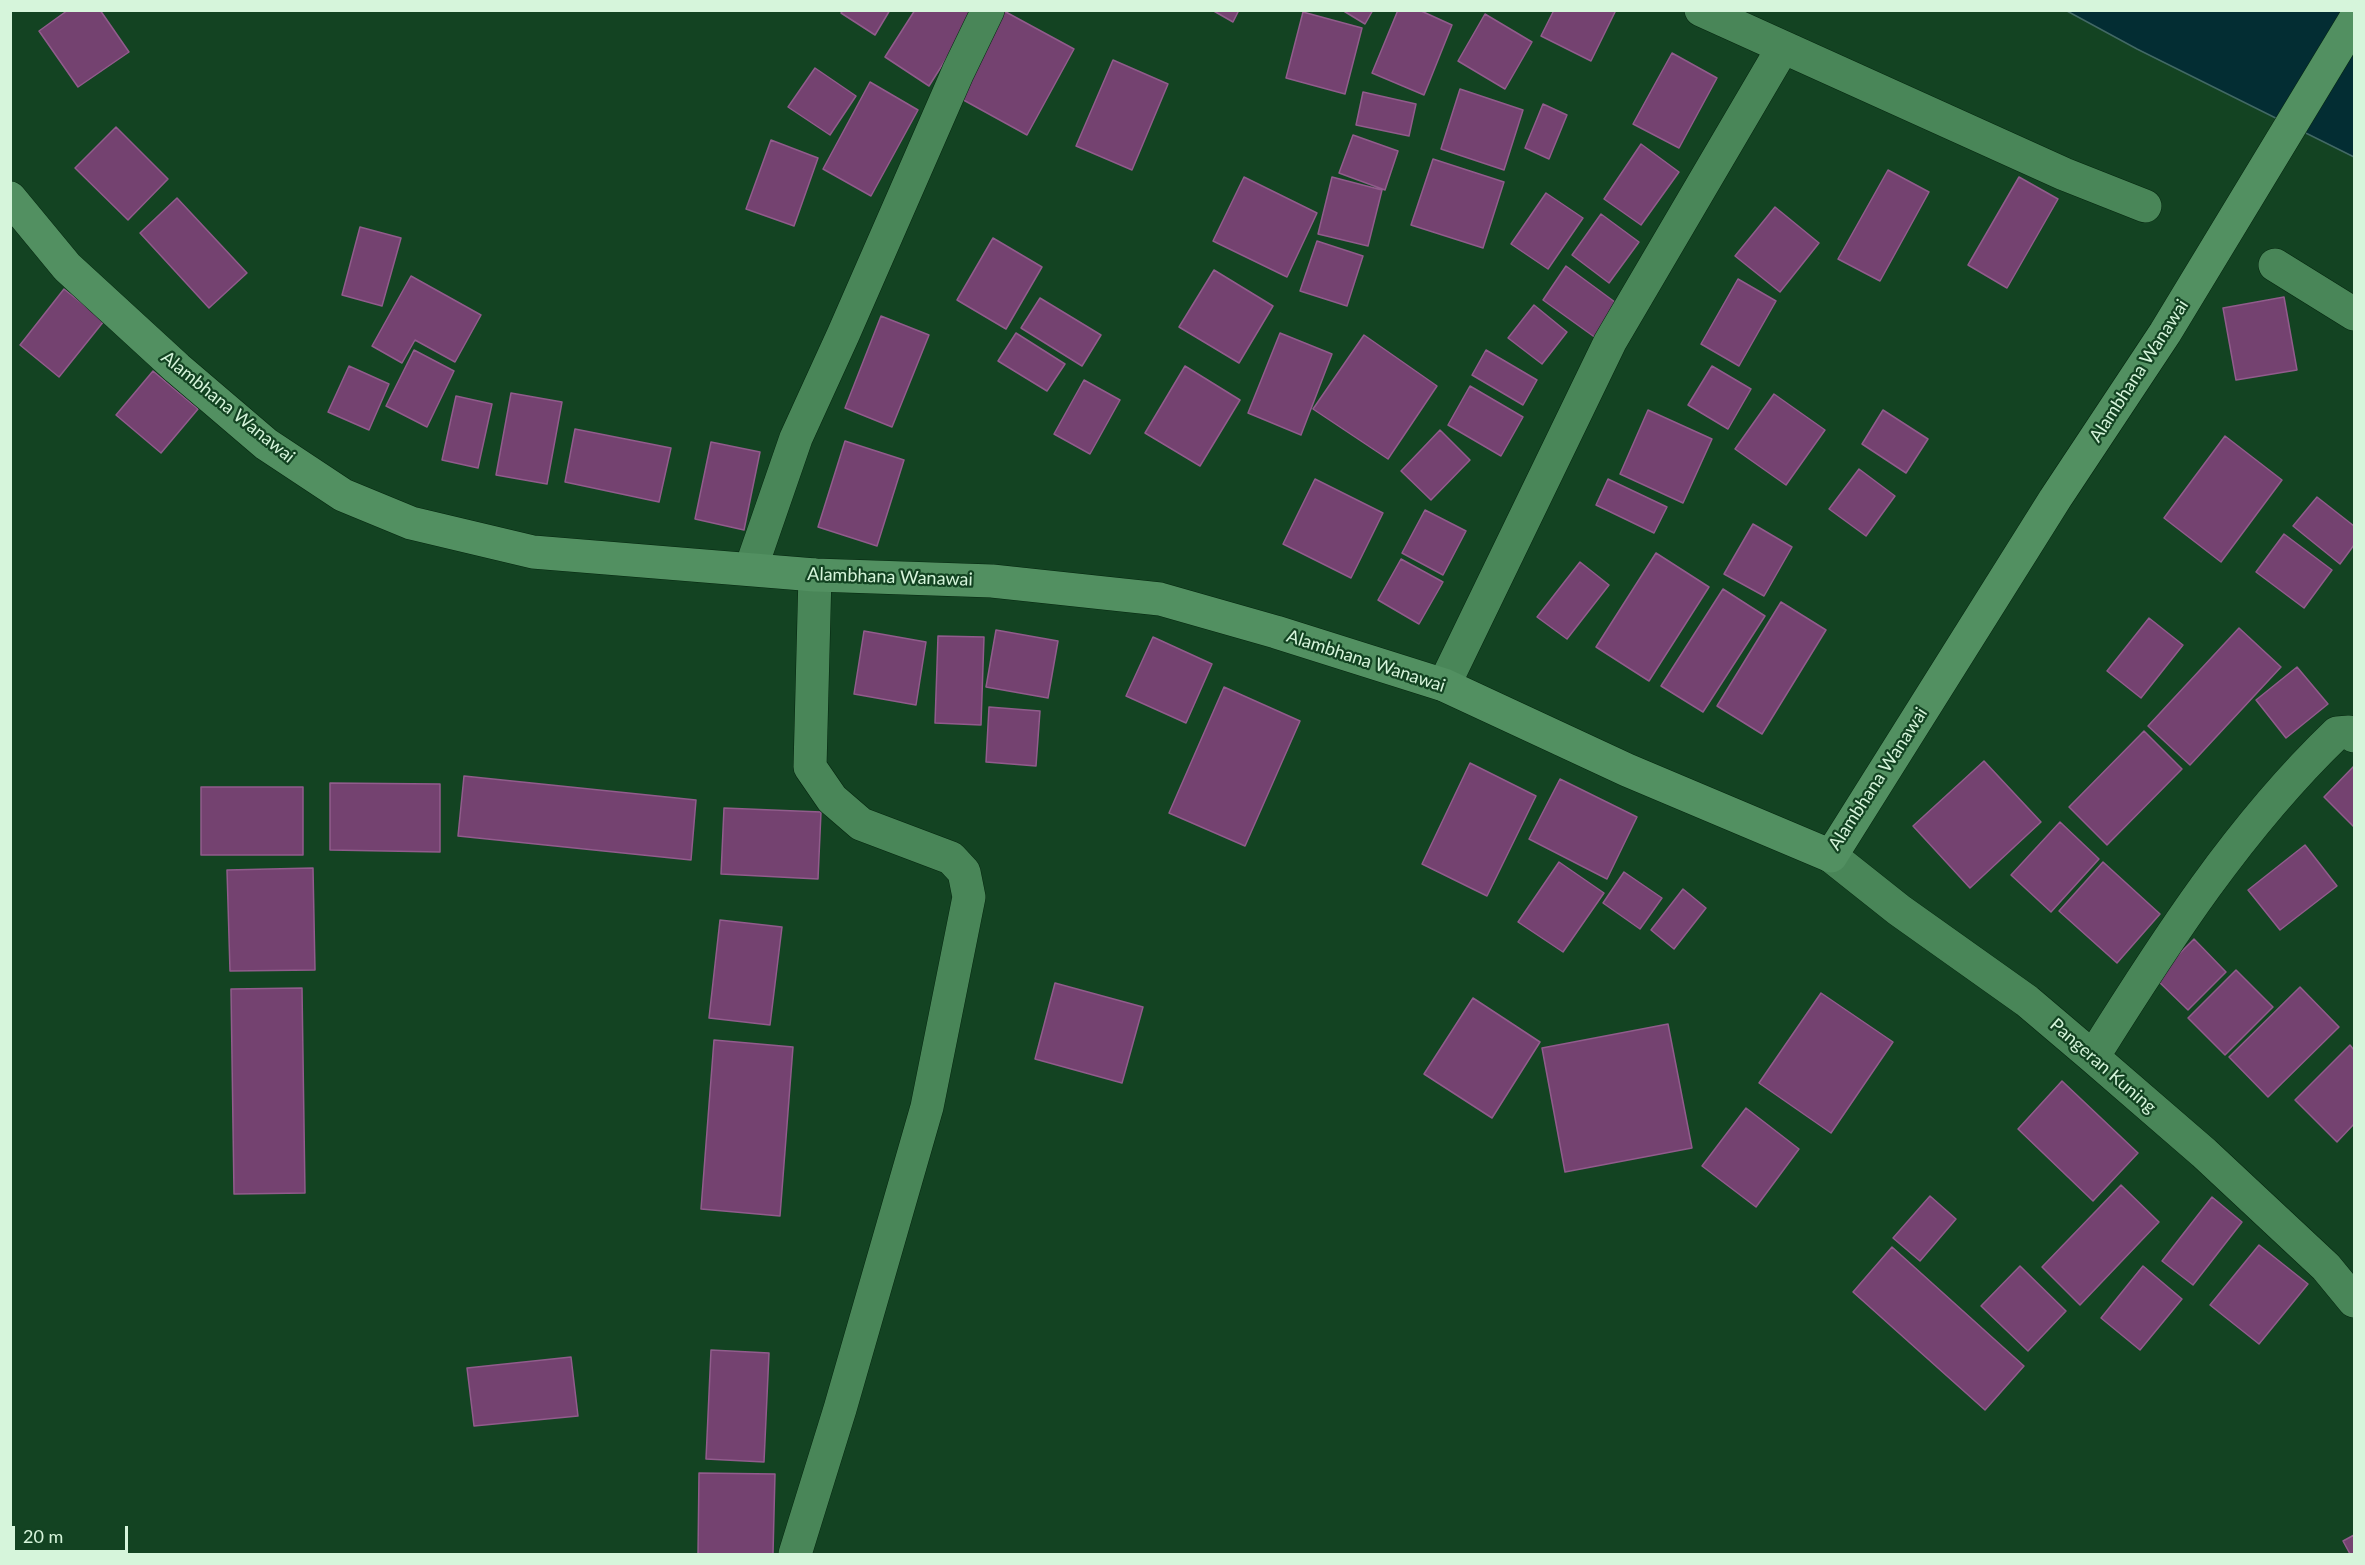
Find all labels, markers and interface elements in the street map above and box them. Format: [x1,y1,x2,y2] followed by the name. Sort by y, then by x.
[2085,296,2193,446] street label: Alambhana Wanawai
[157,346,299,468] street label: Alambhana Wanawai
[807,563,973,591] street label: Alambhana Wanawai
[1284,625,1448,697] street label: Alambhana Wanawai
[1824,704,1932,854] street label: Alambhana Wanawai
[2046,1014,2160,1118] street label: Pangeran Kuning
[15,1514,130,1552] scale bar
[23,1525,63,1547] text: 20 m

